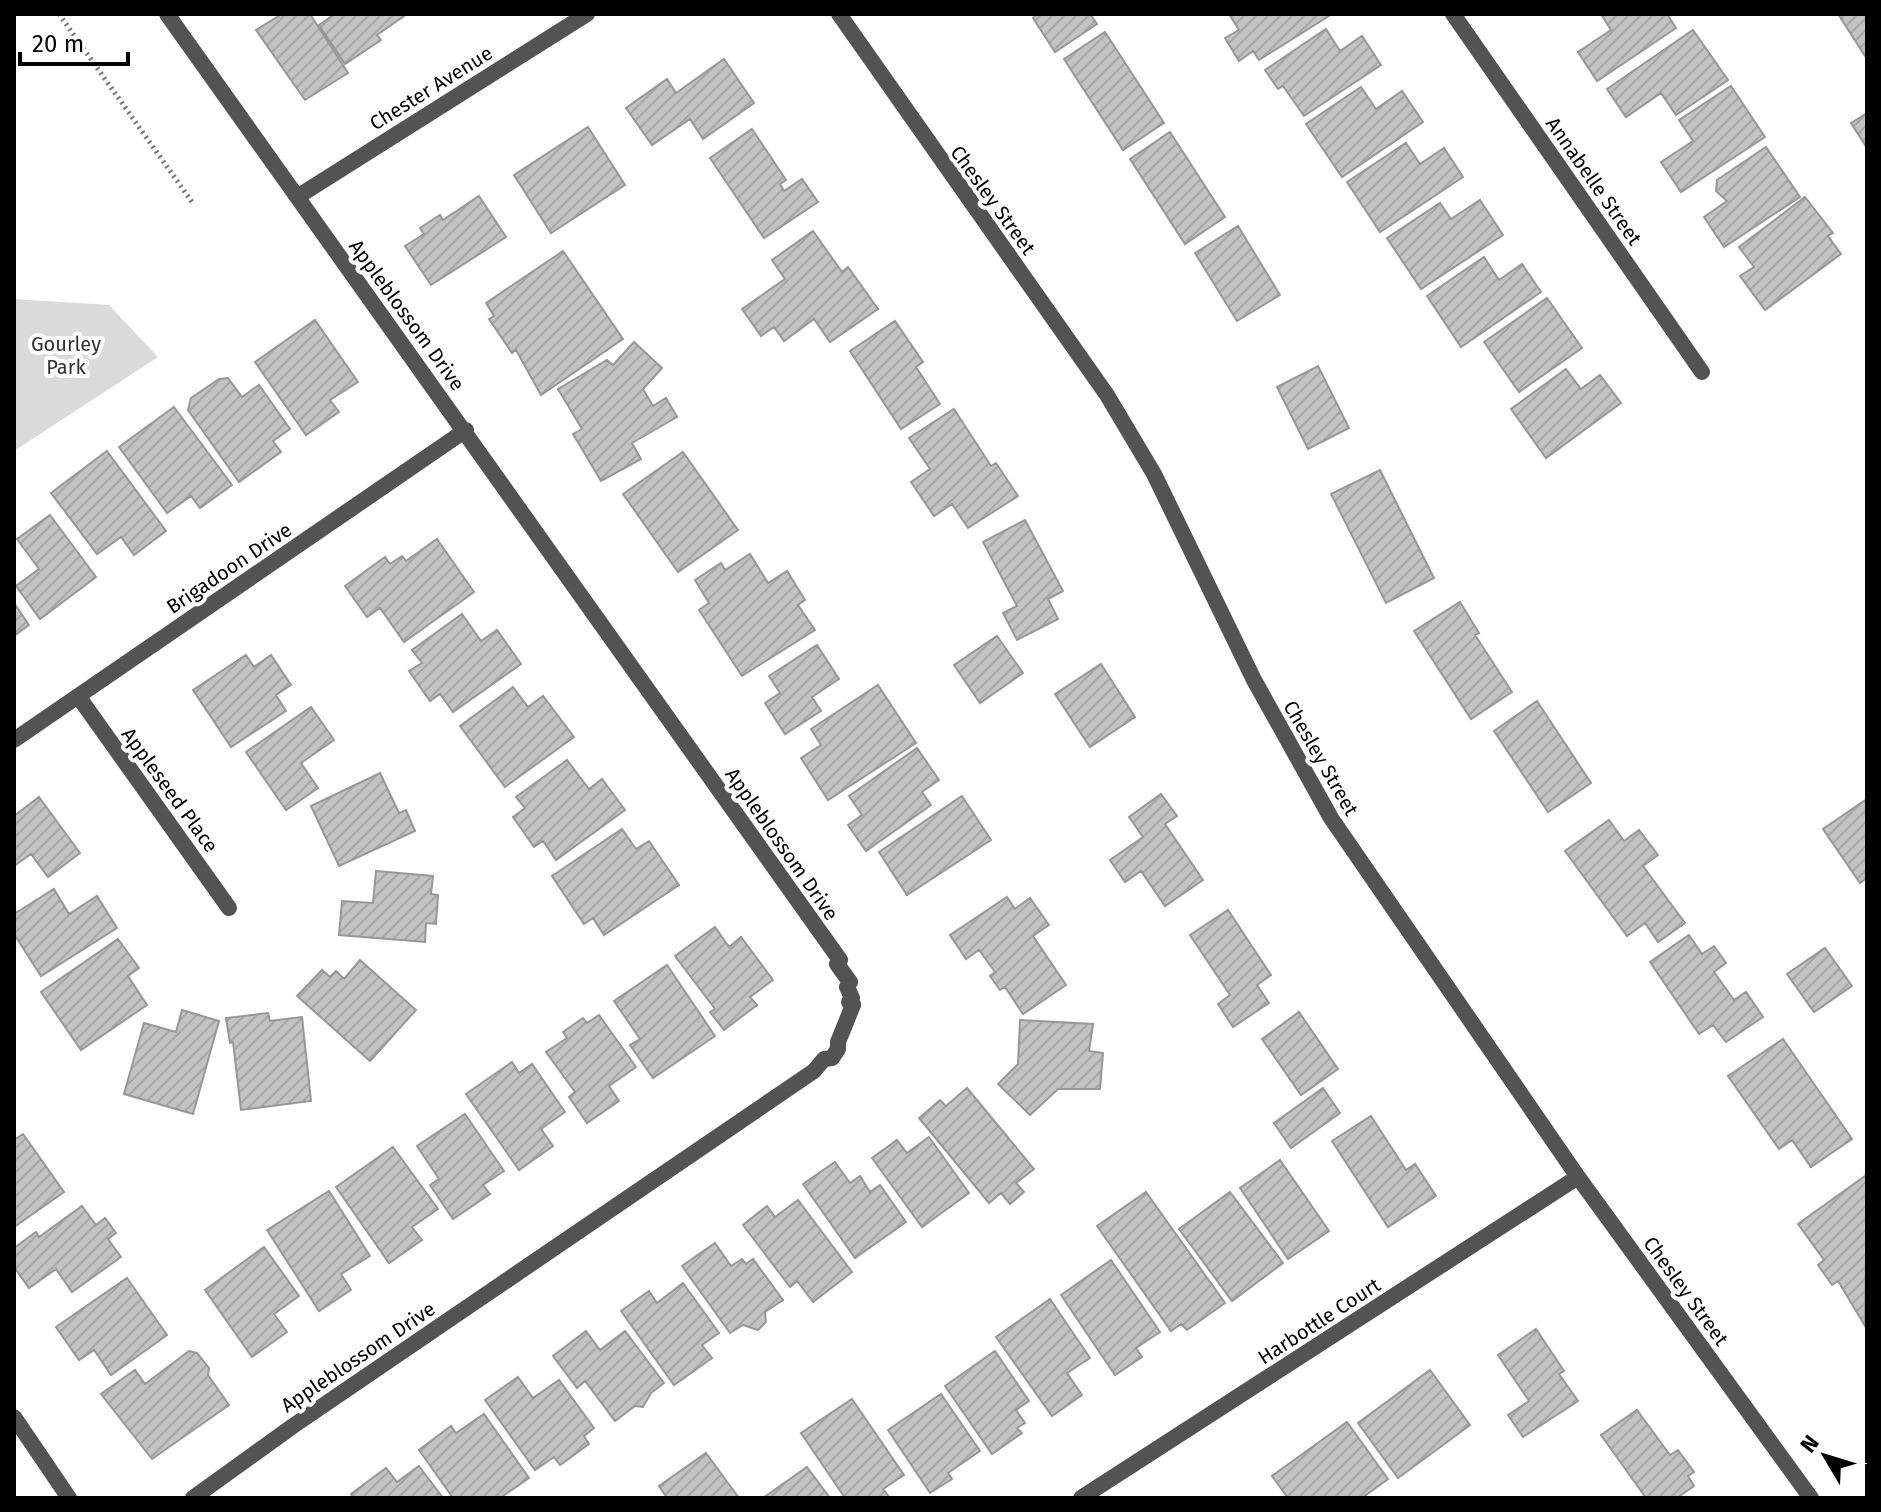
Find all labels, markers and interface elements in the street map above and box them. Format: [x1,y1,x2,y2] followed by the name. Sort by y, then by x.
[20,16,128,66] scale bar
[32,30,84,58] text: 20 m
[365,41,497,135] street label: Chester Avenue
[1541,112,1647,250] street label: Annabelle Street
[945,141,1041,260] street label: Chesley Street
[344,235,470,395] street label: Appleblossom Drive
[31,332,101,379] park label: Gourley Park
[162,517,296,619] street label: Brigadoon Drive
[1278,696,1364,821] street label: Chesley Street
[117,723,223,857] street label: Appleseed Place
[720,763,844,925] street label: Appleblossom Drive
[1638,1232,1734,1351] street label: Chesley Street
[1253,1272,1385,1369] street label: Harbottle Court
[276,1297,440,1417] street label: Appleblossom Drive
[1785,1416,1865,1496] north arrow
[1795,1430,1825,1458] text: N

